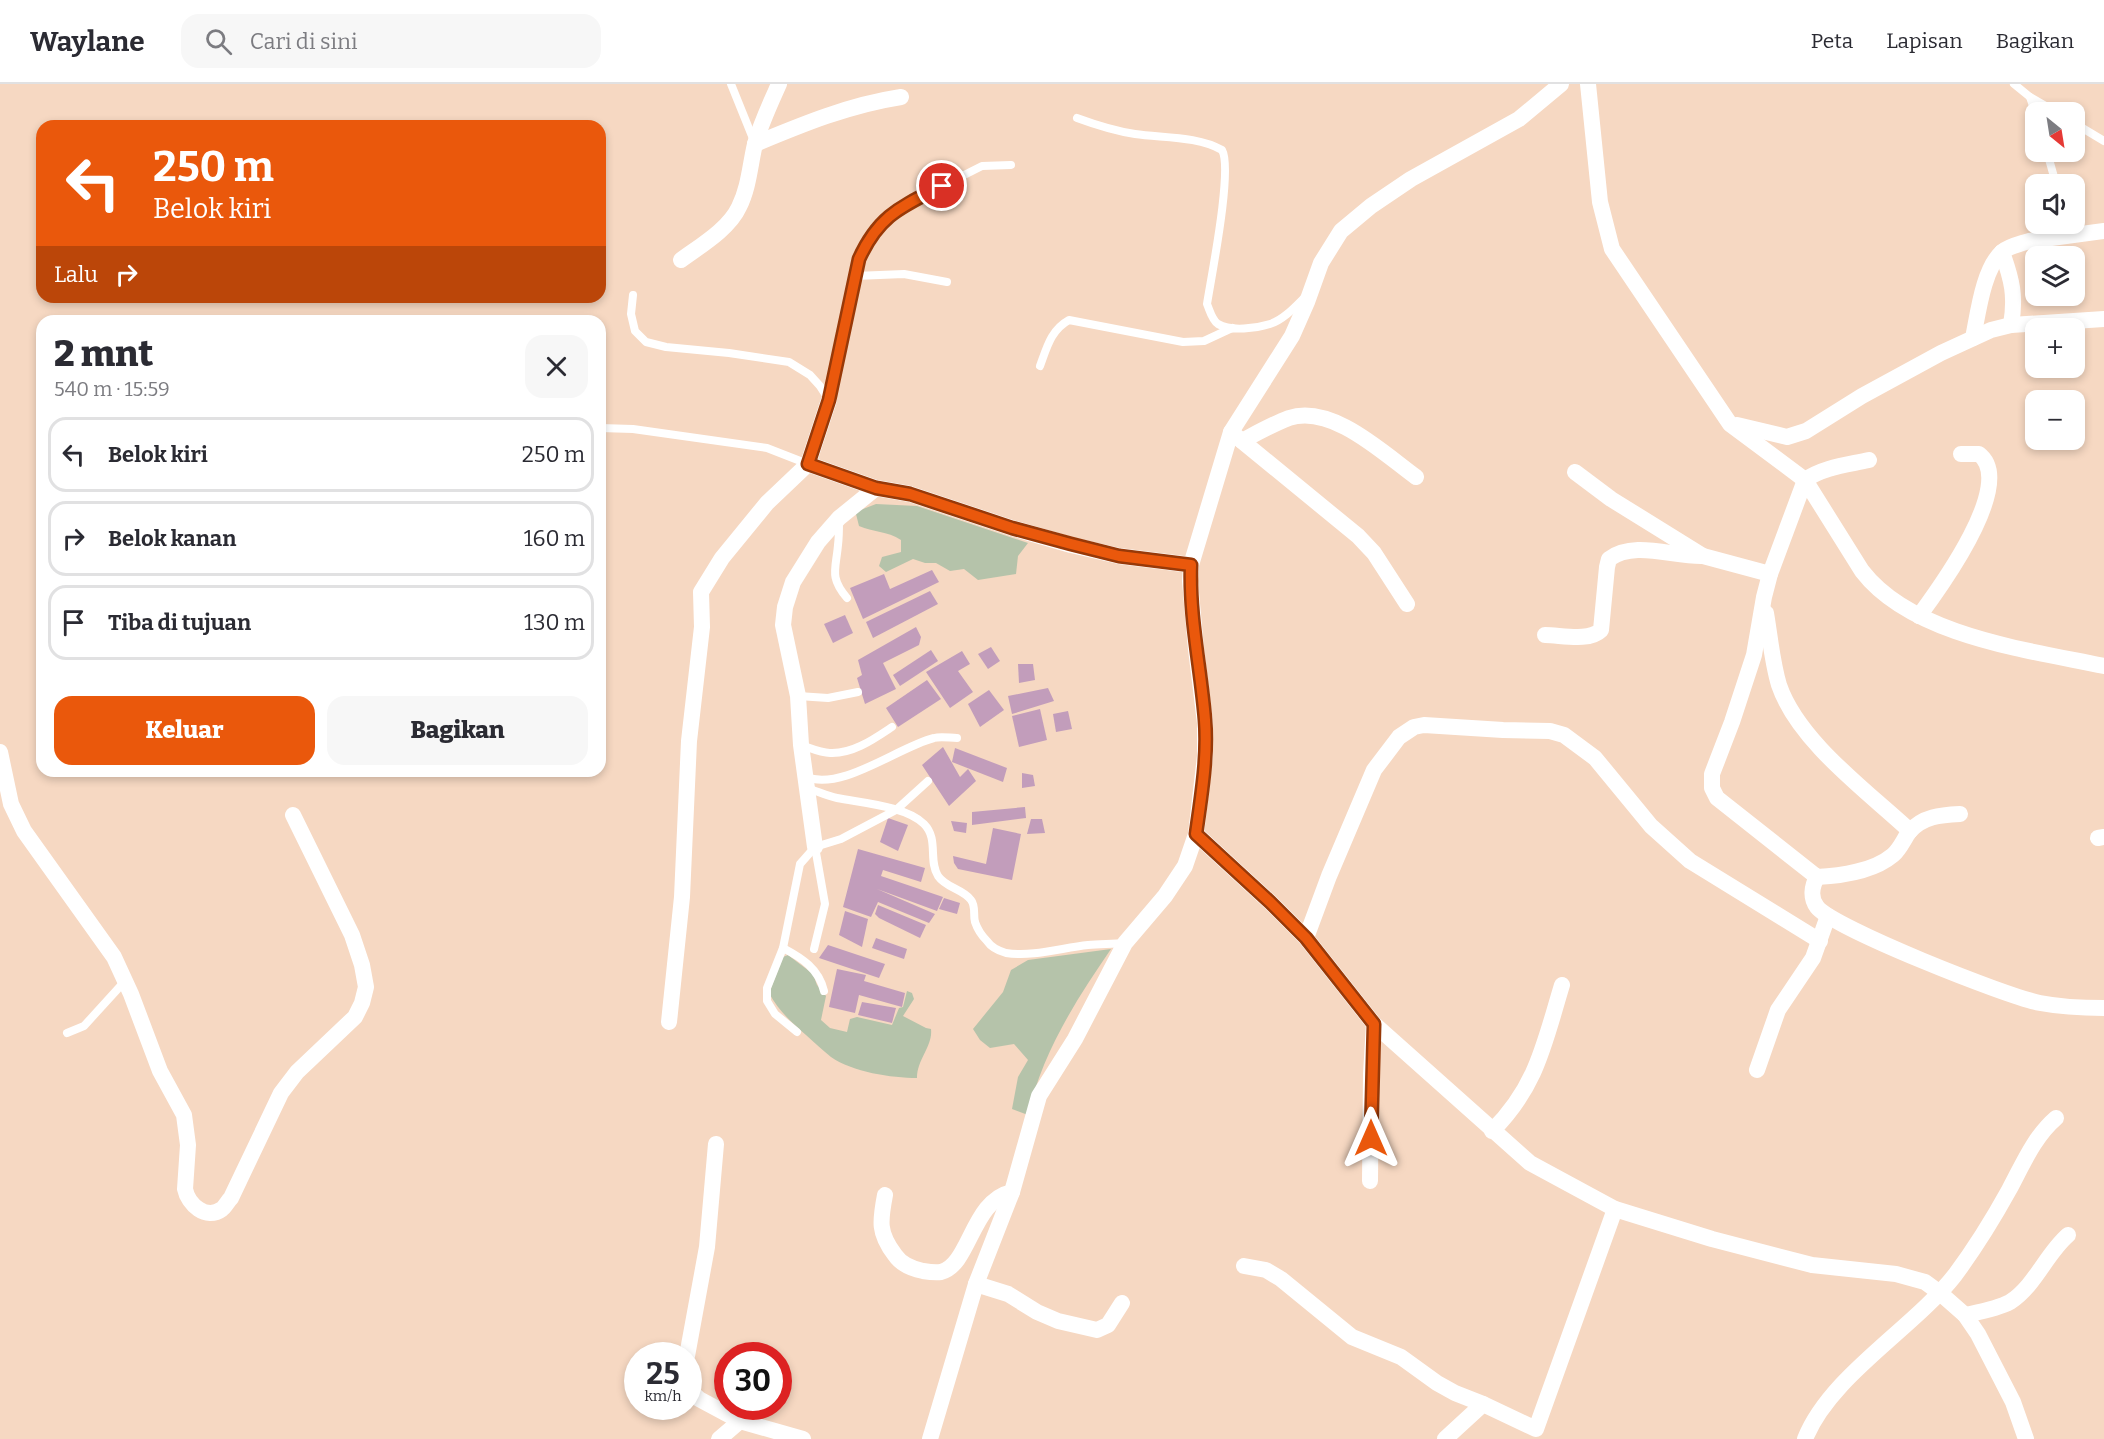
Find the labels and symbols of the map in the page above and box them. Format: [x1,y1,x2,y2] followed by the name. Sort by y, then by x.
[2025,102,2085,162] north arrow
[916,160,967,211] pin
[1339,1106,1403,1170] position arrow
[714,1342,792,1420] speed limit sign: 30

